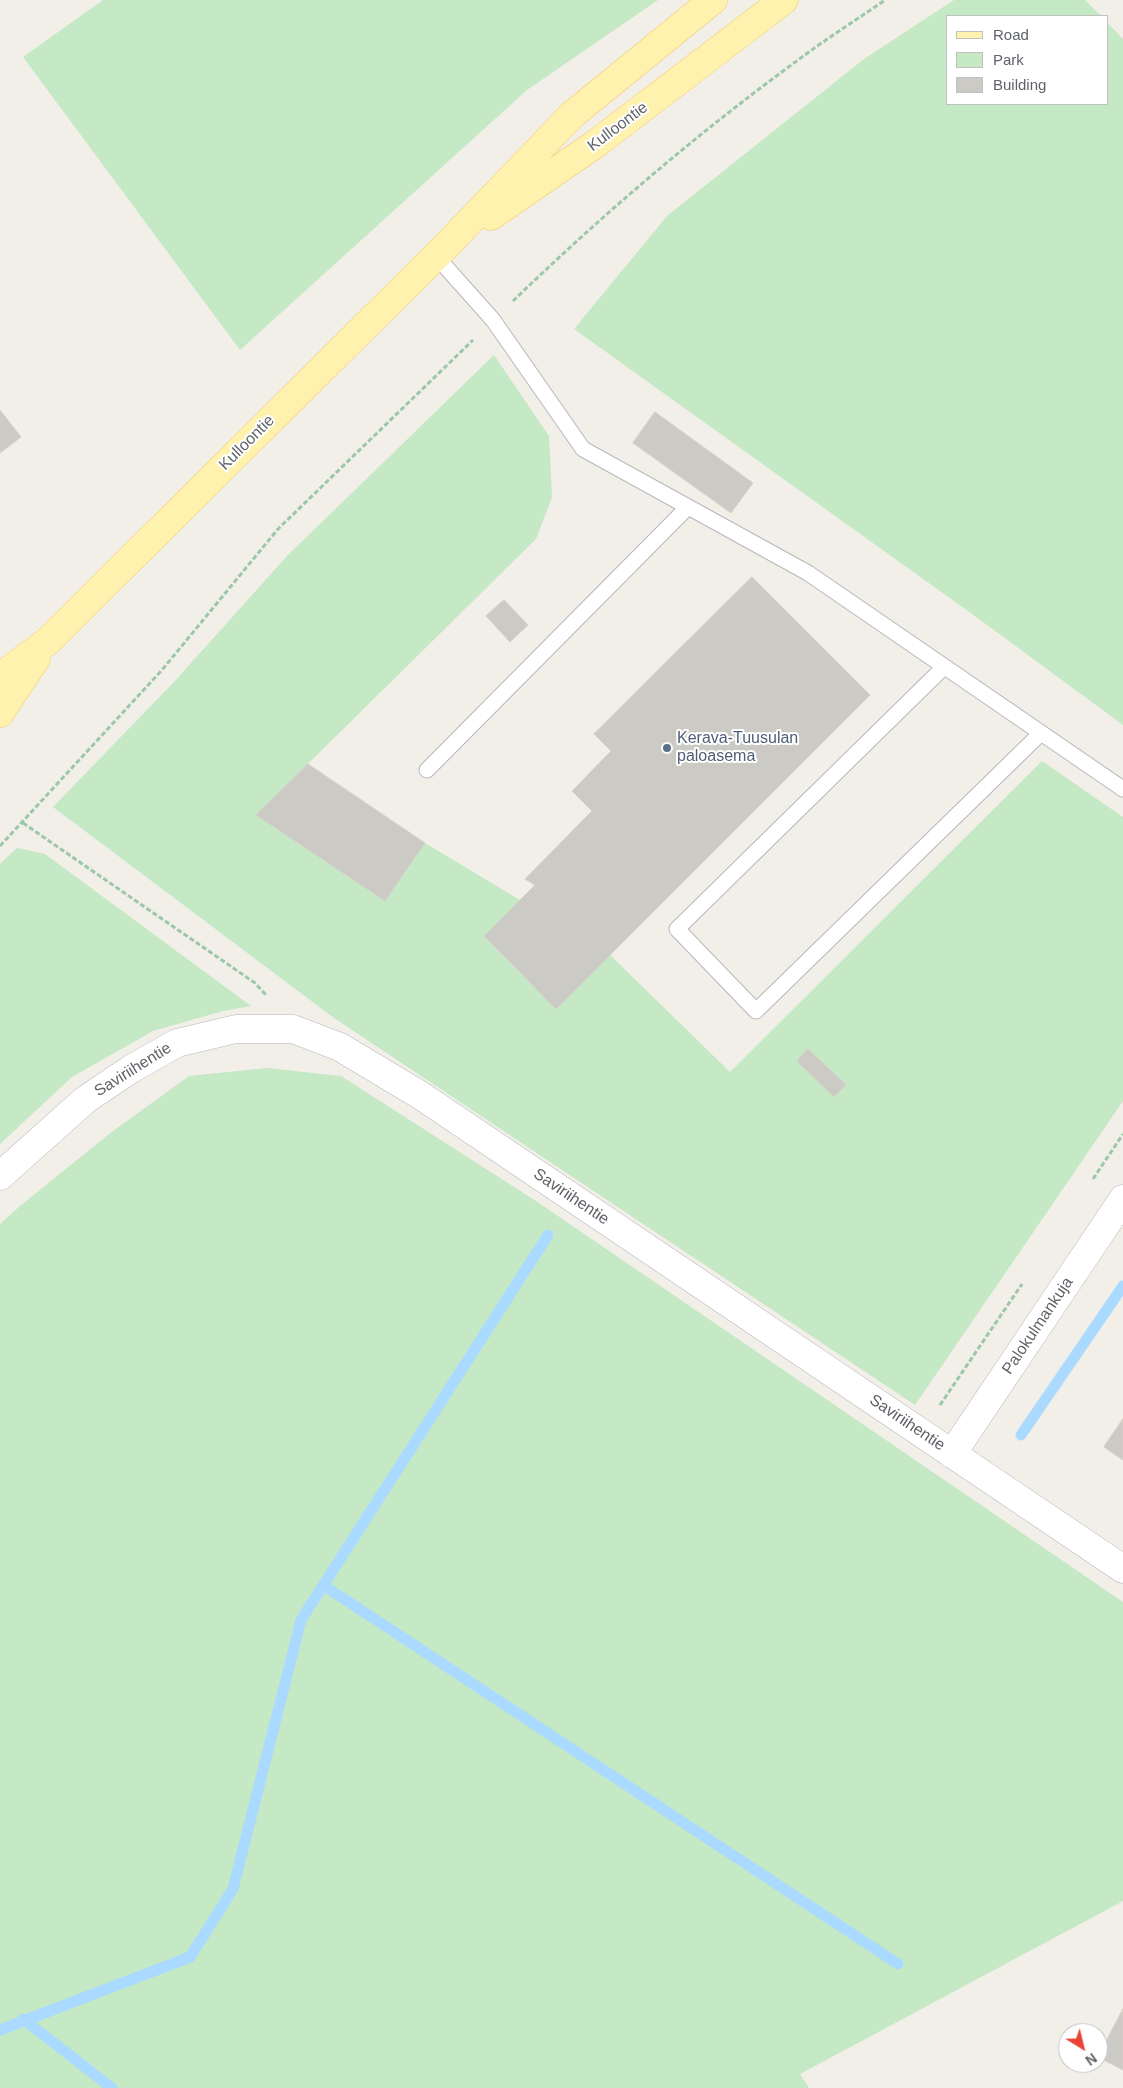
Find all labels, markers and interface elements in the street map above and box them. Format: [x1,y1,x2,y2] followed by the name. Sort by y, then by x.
[946,15,1108,105] legend
[993,26,1029,43] text: Road
[993,51,1024,68] text: Park
[993,76,1046,93] text: Building
[584,98,652,156] street label: Kulloontie
[215,411,279,475] street label: Kulloontie
[677,729,798,767] place label: Kerava-Tuusulan paloasema
[661,742,673,754] marker: Kerava-Tuusulan paloasema
[91,1039,175,1101] street label: Saviriihentie
[530,1165,612,1229] street label: Saviriihentie
[998,1274,1078,1378] street label: Palokulmankuja
[866,1391,948,1455] street label: Saviriihentie
[1058,2023,1108,2073] north arrow
[1082,2050,1100,2069] text: N

